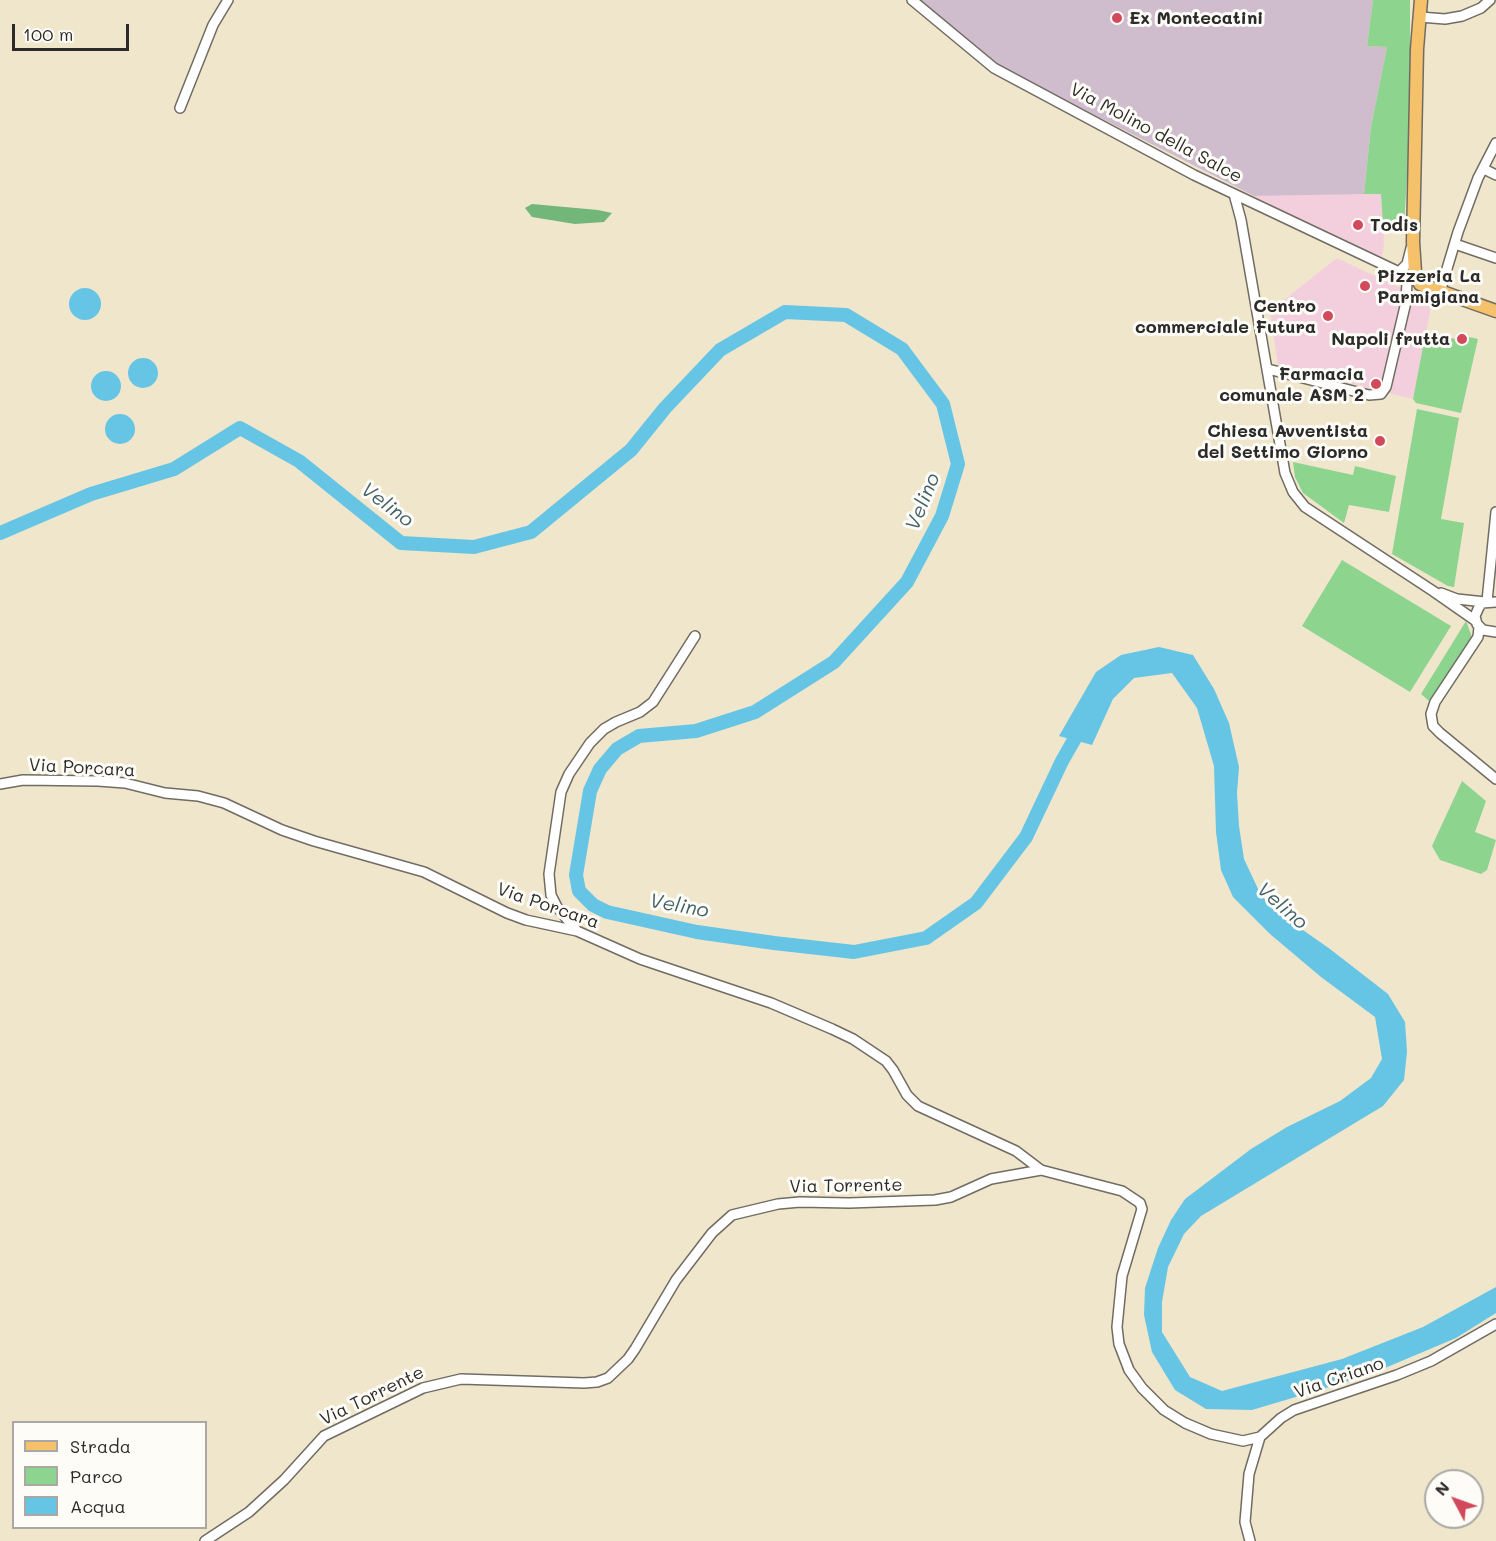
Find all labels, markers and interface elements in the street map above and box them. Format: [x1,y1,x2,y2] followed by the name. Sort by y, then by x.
[1129,7,1263,29] place label: Ex Montecatini
[1110,11,1124,25] marker: Ex Montecatini
[15,12,132,50] scale bar
[23,22,73,46] text: 100 m
[1066,78,1246,188] street label: Via Molino della Salce
[1370,214,1418,236] place label: Todis
[1351,218,1365,232] marker: Todis
[1377,265,1481,308] place label: Pizzeria La Parmigiana
[1358,279,1372,293] marker: Pizzeria La Parmigiana
[1135,295,1316,338] place label: Centro commerciale Futura
[1321,309,1335,323] marker: Centro commerciale Futura
[1331,328,1450,350] place label: Napoli frutta
[1455,332,1469,346] marker: Napoli frutta
[1219,363,1364,406] place label: Farmacia comunale ASM 2
[1369,377,1383,391] marker: Farmacia comunale ASM 2
[1197,420,1368,462] place label: Chiesa Avventista del Settimo Giorno
[1373,434,1387,448] marker: Chiesa Avventista del Settimo Giorno
[901,470,945,534] water label: Velino
[356,477,418,533] water label: Velino
[28,754,136,782] street label: Via Porcara
[1252,877,1312,935] water label: Velino
[494,878,602,934] street label: Via Porcara
[647,889,711,923] water label: Velino
[789,1174,903,1198] street label: Via Torrente
[1291,1353,1387,1403] street label: Via Criano
[316,1362,428,1430] street label: Via Torrente
[12,1421,207,1529] legend
[70,1434,131,1458] text: Strada
[70,1464,123,1488] text: Parco
[1424,1469,1484,1529] north arrow
[1430,1477,1453,1500] text: N
[70,1494,126,1518] text: Acqua

